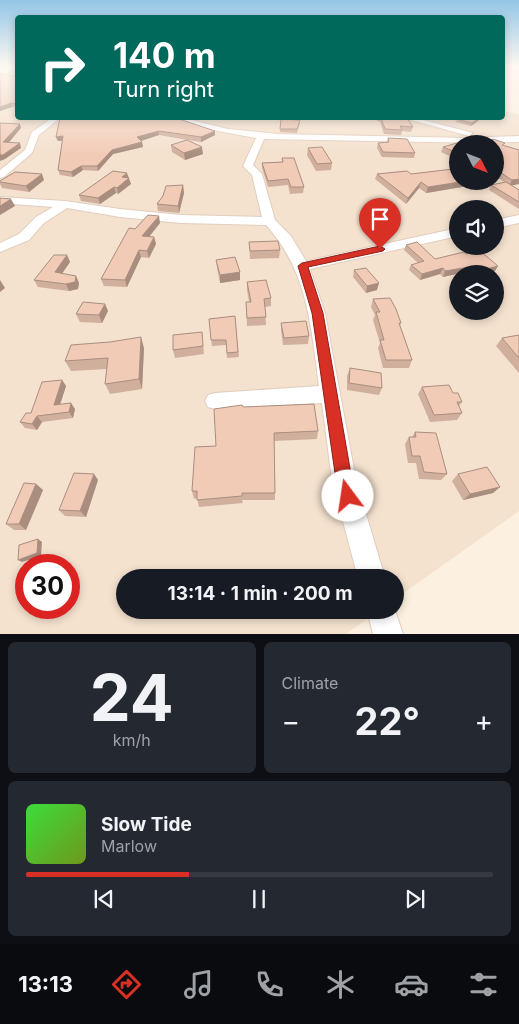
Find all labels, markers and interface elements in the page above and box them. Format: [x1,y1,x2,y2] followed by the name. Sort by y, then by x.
[113,34,216,76] text: 140 m
[30,35,95,100] icon: right
[113,76,214,102] text: Turn right
[449,135,504,190] north arrow
[449,135,504,320] map controls
[359,198,401,249] pin
[449,200,504,255] button: sound
[366,205,394,233] icon: arrive
[449,265,504,320] button: layers
[321,469,373,521] position arrow
[15,554,80,619] speed limit sign: 30
[168,582,352,605] text: 13:14 · 1 min · 200 m
[90,658,174,737] text: 24
[282,673,338,693] text: Climate
[355,698,420,744] text: 22°
[282,704,300,738] text: −
[474,704,493,738] text: +
[113,730,151,750] text: km/h
[101,813,192,836] text: Slow Tide
[101,836,157,856] text: Marlow
[90,885,118,913] icon: previous
[245,885,273,913] icon: pause
[401,885,429,913] icon: next
[109,967,144,1002] icon: directions
[181,967,216,1002] icon: music
[252,967,287,1002] icon: phone
[323,967,358,1002] icon: climate
[394,967,429,1002] icon: car
[466,967,501,1002] icon: filters
[18,971,73,997] text: 13:13

